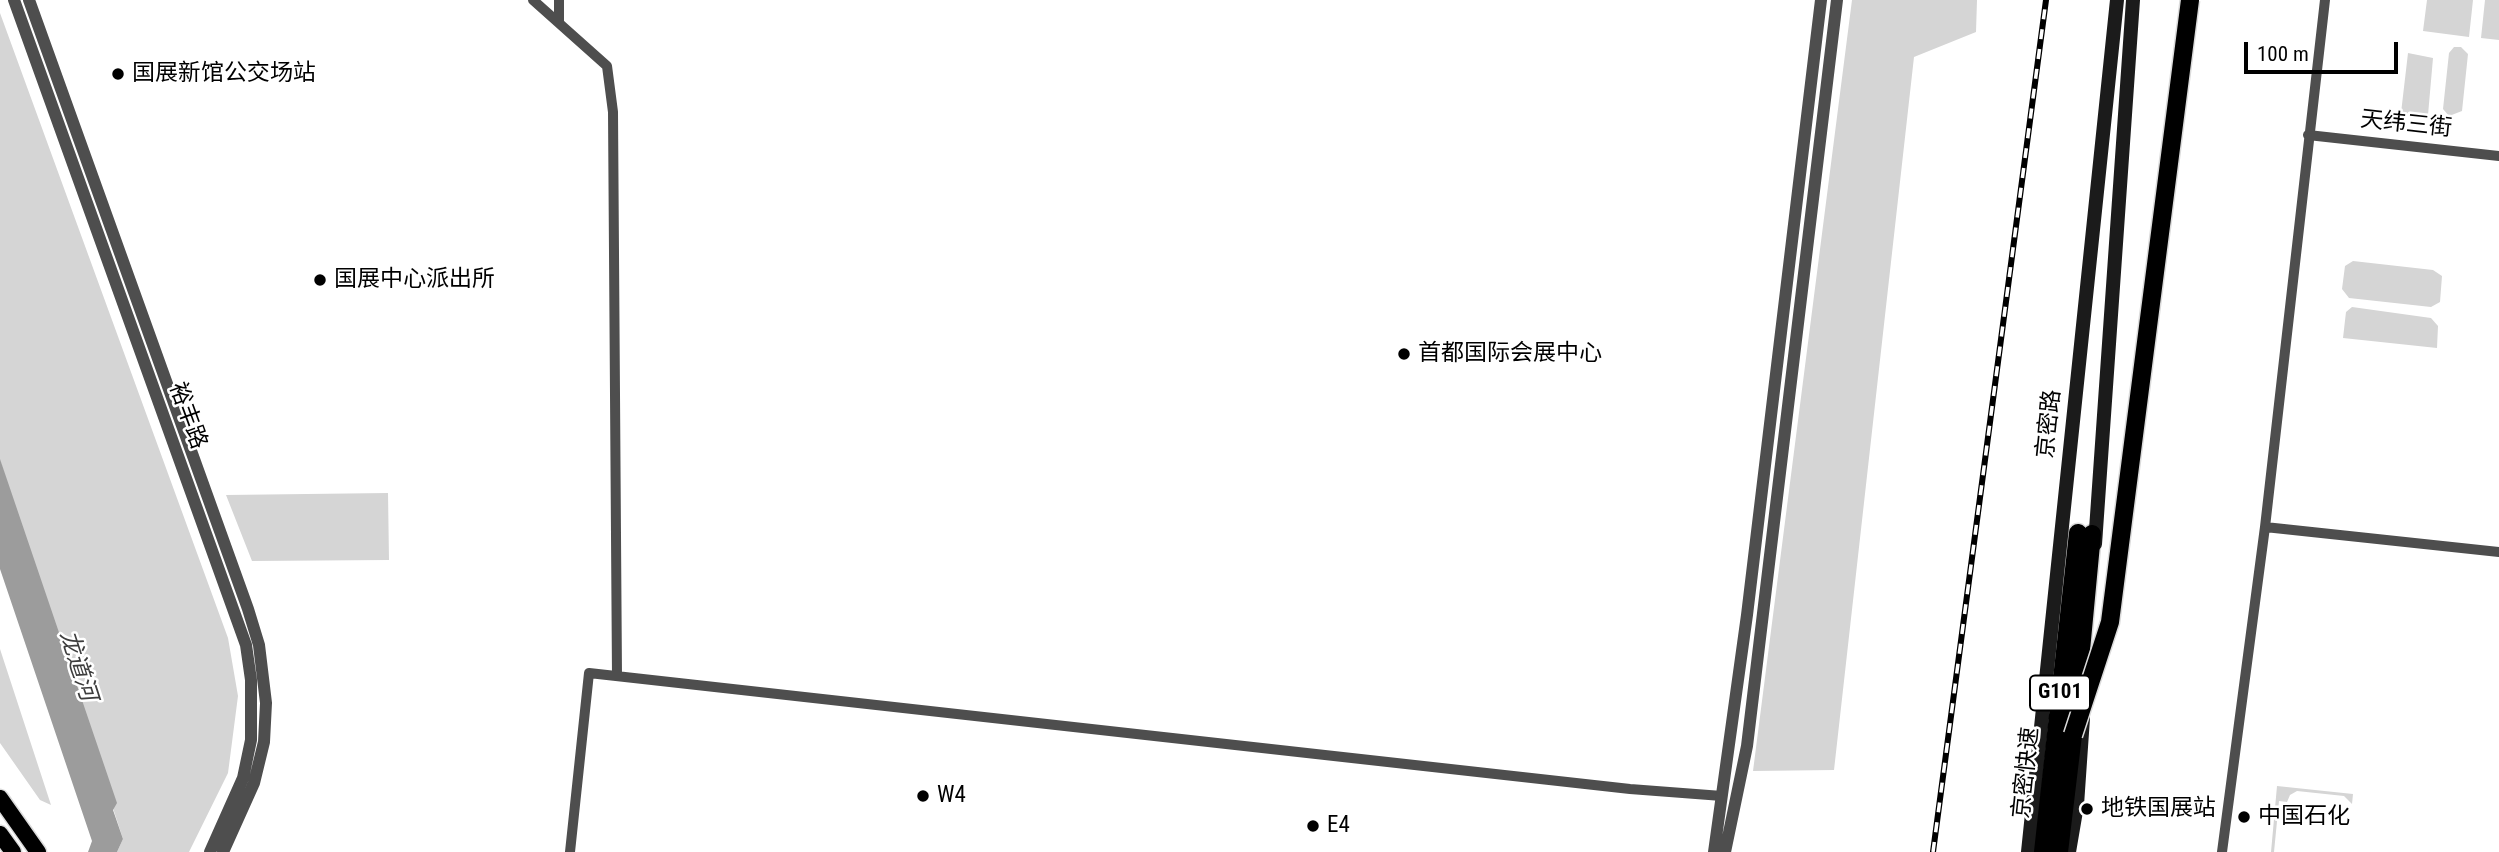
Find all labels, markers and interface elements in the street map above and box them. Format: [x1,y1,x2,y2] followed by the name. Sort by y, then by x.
[2247,28,2401,72] scale bar
[2257,42,2309,66] text: 100 m
[132,60,316,88] place label: 国展新馆公交场站
[110,66,126,82] marker: 国展新馆公交场站
[2359,106,2453,144] street label: 天纬三街
[334,266,495,294] place label: 国展中心派出所
[312,272,328,288] marker: 国展中心派出所
[1418,340,1602,368] place label: 首都国际会展中心
[1396,346,1412,362] marker: 首都国际会展中心
[162,379,212,453] street label: 裕丰路
[2033,388,2067,460] street label: 京密路
[52,627,102,705] water label: 龙道河
[2030,676,2090,710] road number: G101
[2008,726,2046,820] street label: 京密快速
[937,782,966,810] place label: W4
[915,788,931,804] marker: W4
[2101,795,2216,823] place label: 地铁国展站
[2079,801,2095,817] marker: 地铁国展站
[2258,803,2350,831] place label: 中国石化
[2236,809,2252,825] marker: 中国石化
[1327,812,1350,840] place label: E4
[1305,818,1321,834] marker: E4

